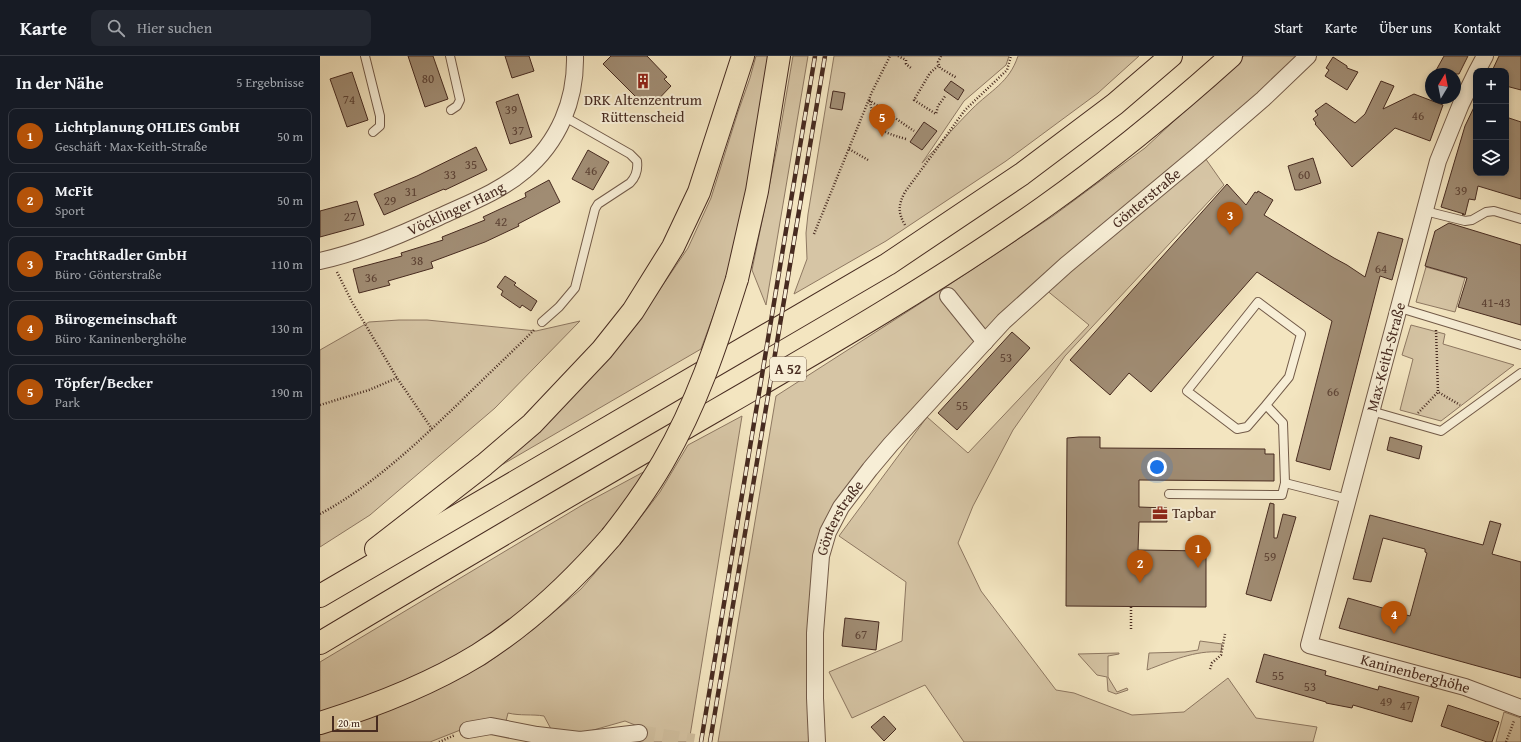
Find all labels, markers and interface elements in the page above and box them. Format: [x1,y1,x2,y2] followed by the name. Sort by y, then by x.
[91,10,371,46] search box
[20,14,67,42] text: Karte
[105,17,127,39] icon: search
[137,17,212,38] text: Hier suchen
[1274,18,1303,38] text: Start
[1325,18,1357,38] text: Karte
[1379,18,1432,38] text: Über uns
[1454,18,1501,38] text: Kontakt
[1425,68,1461,104] north arrow
[1473,68,1509,176] map controls
[1473,68,1509,104] button: +
[422,69,434,88] house number: 80
[16,70,104,95] text: In der Nähe
[634,72,652,90] building icon: DRK Altenzentrum Rüttenscheid
[236,73,304,92] text: 5 Ergebnisse
[584,89,703,127] place label: DRK Altenzentrum Rüttenscheid
[343,90,355,109] house number: 74
[505,100,517,119] house number: 39
[869,104,895,137] pin: 5
[1473,104,1509,140] button: −
[1412,106,1424,125] house number: 46
[55,116,240,137] text: Lichtplanung OHLIES GmbH
[512,121,524,140] house number: 37
[27,127,33,146] text: 1
[277,127,303,146] text: 50 m
[55,137,207,156] text: Geschäft · Max-Keith-Straße
[1473,140,1509,176] button: layers
[465,155,477,174] house number: 35
[585,161,597,180] house number: 46
[1107,163,1185,233] street label: Gönterstraße
[444,165,456,184] house number: 33
[1298,165,1310,184] house number: 60
[404,176,509,240] street label: Vöcklinger Hang
[55,180,93,201] text: McFit
[1455,181,1467,200] house number: 39
[405,182,417,201] house number: 31
[27,191,33,210] text: 2
[277,191,303,210] text: 50 m
[384,191,396,210] house number: 29
[55,201,85,220] text: Sport
[1217,202,1243,235] pin: 3
[344,207,356,226] house number: 27
[495,212,507,231] house number: 42
[55,244,187,265] text: FrachtRadler GmbH
[411,251,423,270] house number: 38
[27,255,33,274] text: 3
[271,255,303,274] text: 110 m
[1375,259,1387,278] house number: 64
[55,265,162,284] text: Büro · Gönterstraße
[365,268,377,287] house number: 36
[1481,293,1511,312] house number: 41-43
[1361,300,1410,414] street label: Max-Keith-Straße
[55,308,177,329] text: Bürogemeinschaft
[27,319,33,338] text: 4
[271,319,303,338] text: 130 m
[55,329,187,348] text: Büro · Kaninenberghöhe
[1000,348,1012,367] house number: 53
[770,357,806,381] road number: A 52
[55,372,153,393] text: Töpfer/Becker
[1327,382,1339,401] house number: 66
[27,383,33,402] text: 5
[271,383,303,402] text: 190 m
[55,393,80,412] text: Park
[956,396,968,415] house number: 55
[1147,457,1167,477] your location
[811,475,868,558] street label: Gönterstraße
[1172,502,1216,523] place label: Tapbar
[1151,504,1169,522] office icon: Tapbar
[1185,535,1211,568] pin: 1
[1264,547,1276,566] house number: 59
[1127,550,1153,583] pin: 2
[1381,601,1407,634] pin: 4
[855,625,867,644] house number: 67
[1358,648,1473,698] street label: Kaninenberghöhe
[1272,666,1284,685] house number: 55
[1304,677,1316,696] house number: 53
[1380,692,1392,711] house number: 49
[1400,696,1412,715] house number: 47
[332,714,378,733] scale bar
[338,715,360,731] text: 20 m

